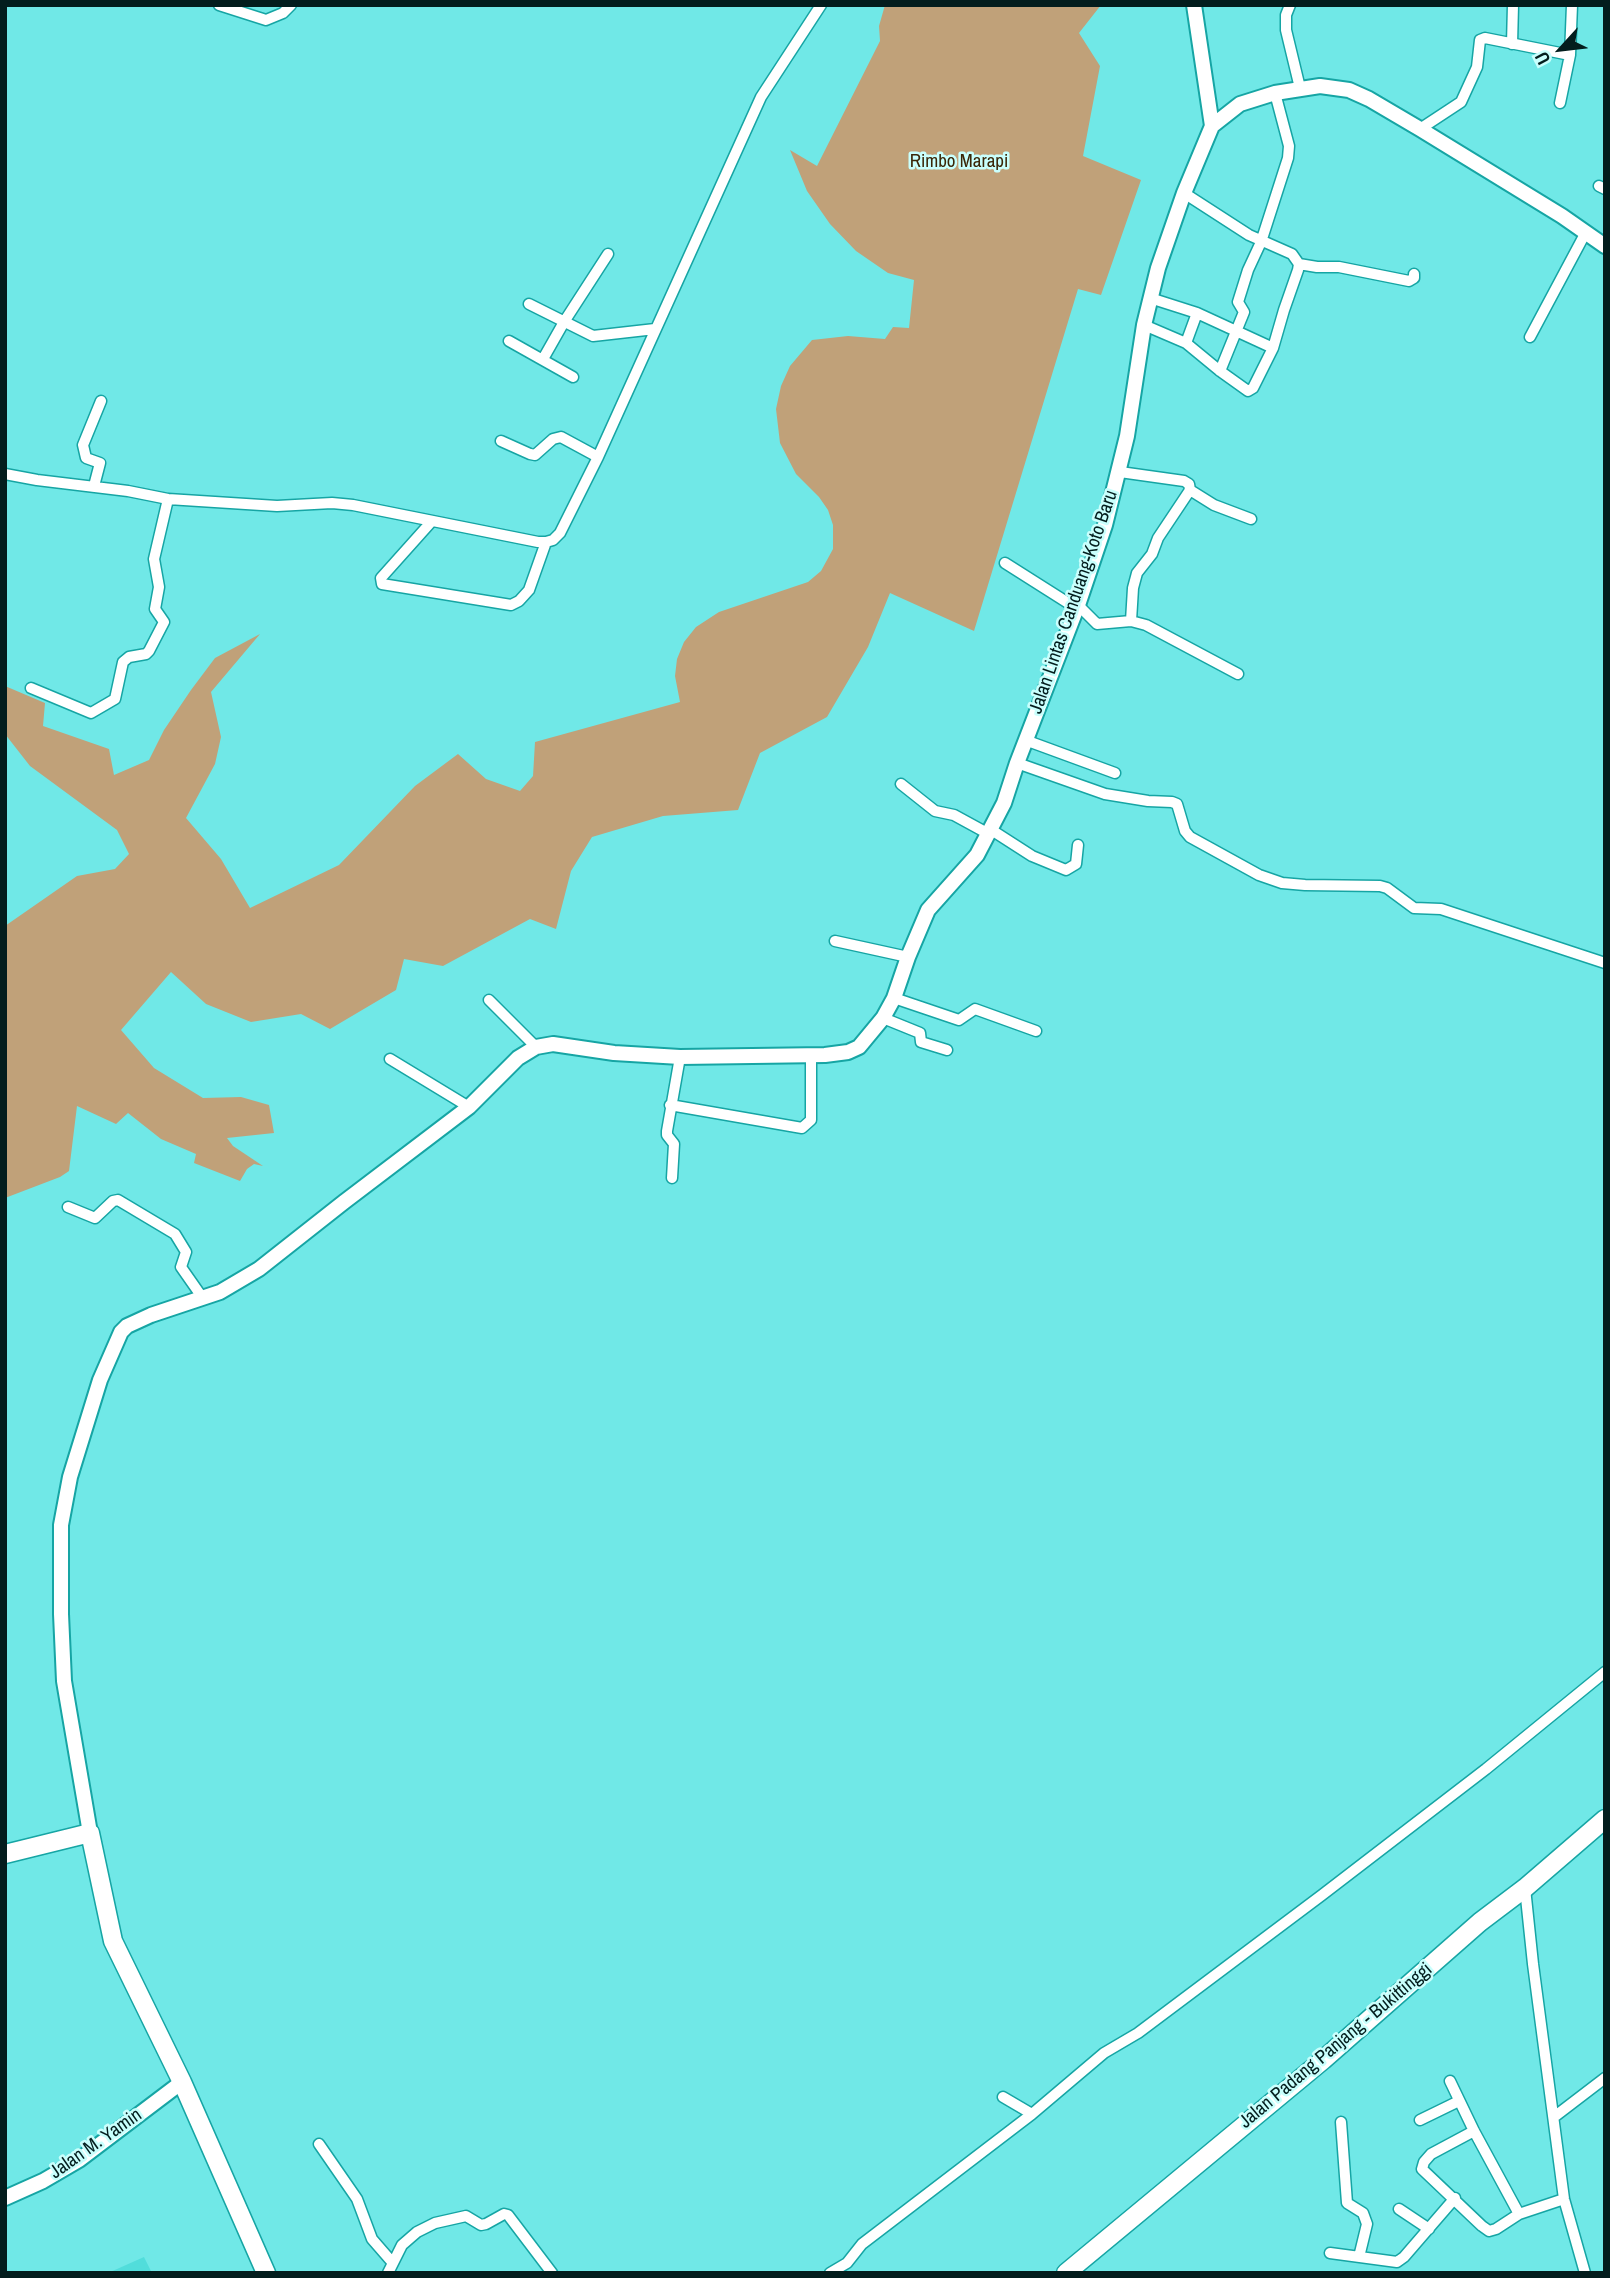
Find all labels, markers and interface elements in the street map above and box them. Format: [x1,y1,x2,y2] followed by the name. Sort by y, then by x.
[1526,14,1596,84] north arrow
[1528,48,1556,69] text: U
[910,151,1008,173] park label: Rimbo Marapi
[1025,487,1123,717] street label: Jalan Lintas Canduang-Koto Baru
[1235,1958,1437,2134] street label: Jalan Padang Panjang - Bukittinggi
[46,2104,146,2184] street label: Jalan M. Yamin

